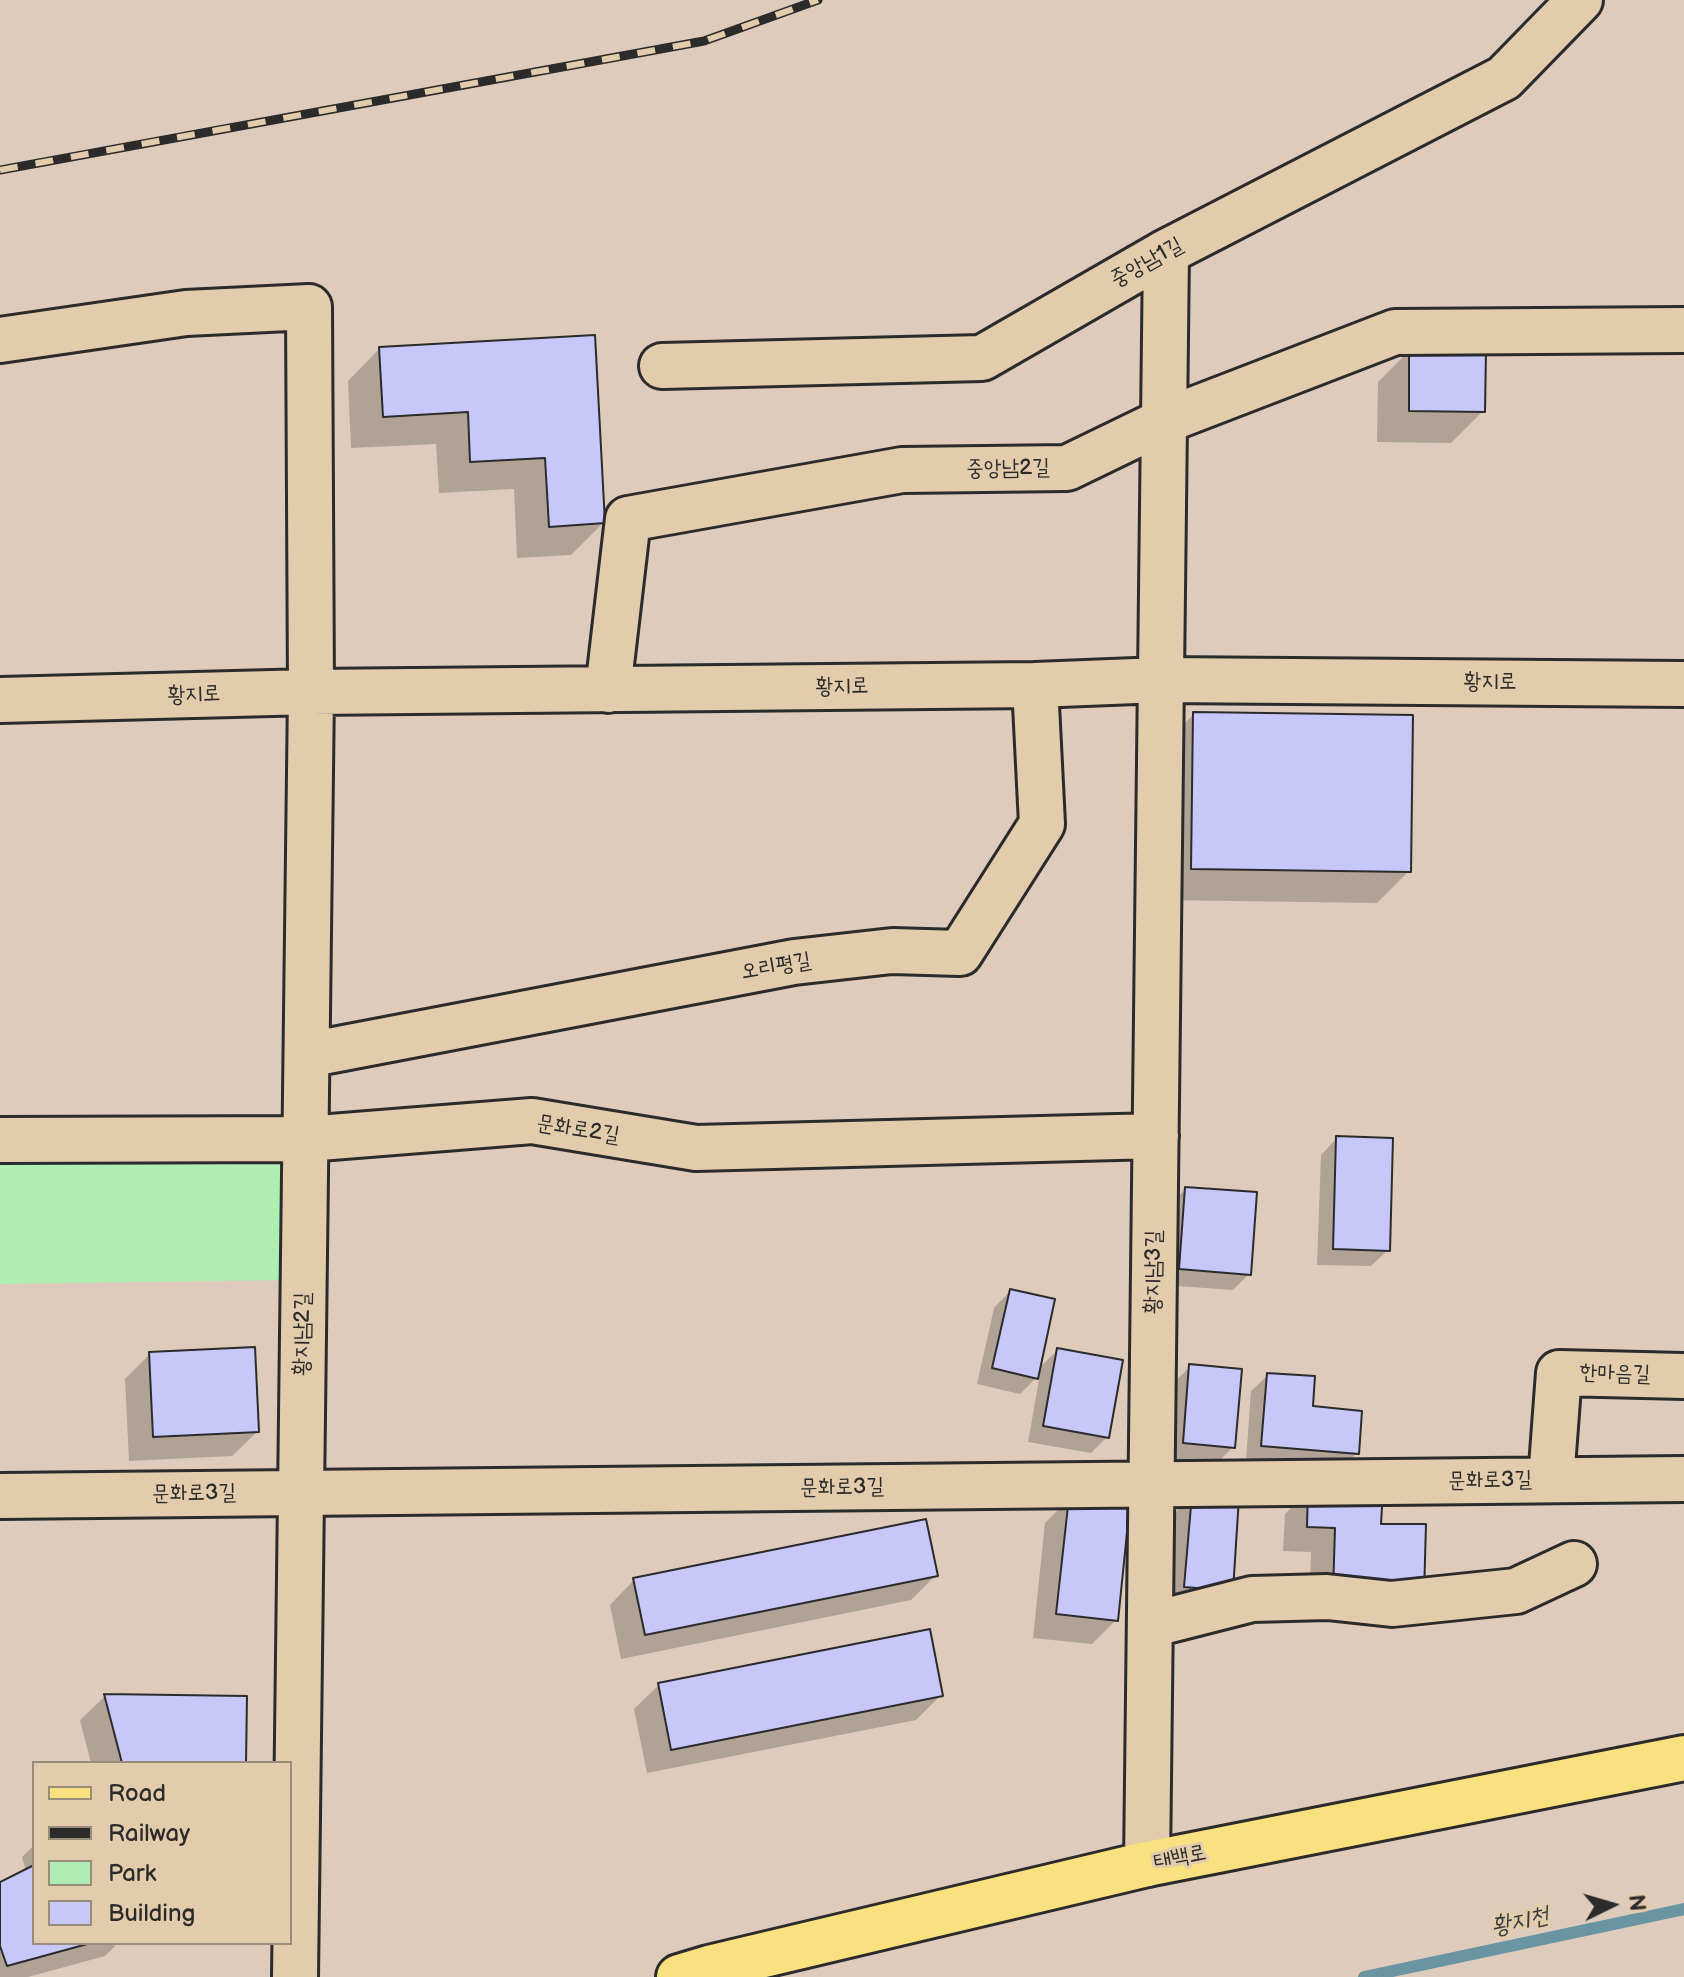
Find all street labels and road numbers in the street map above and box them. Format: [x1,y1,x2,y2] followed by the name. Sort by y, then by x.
[1106,232,1188,294] street label: 중앙남1길
[966,455,1050,483] street label: 중앙남2길
[1463,669,1517,695] street label: 황지로
[815,673,869,701] street label: 황지로
[167,681,221,709] street label: 황지로
[739,948,813,986] street label: 오리평길
[535,1110,621,1150] street label: 문화로2길
[1140,1230,1168,1314] street label: 황지남3길
[289,1292,317,1376] street label: 황지남2길
[1579,1360,1651,1388] street label: 한마음길
[1448,1467,1532,1495] street label: 문화로3길
[800,1474,884,1502] street label: 문화로3길
[152,1480,236,1508] street label: 문화로3길
[1151,1840,1209,1876] street label: 태백로

